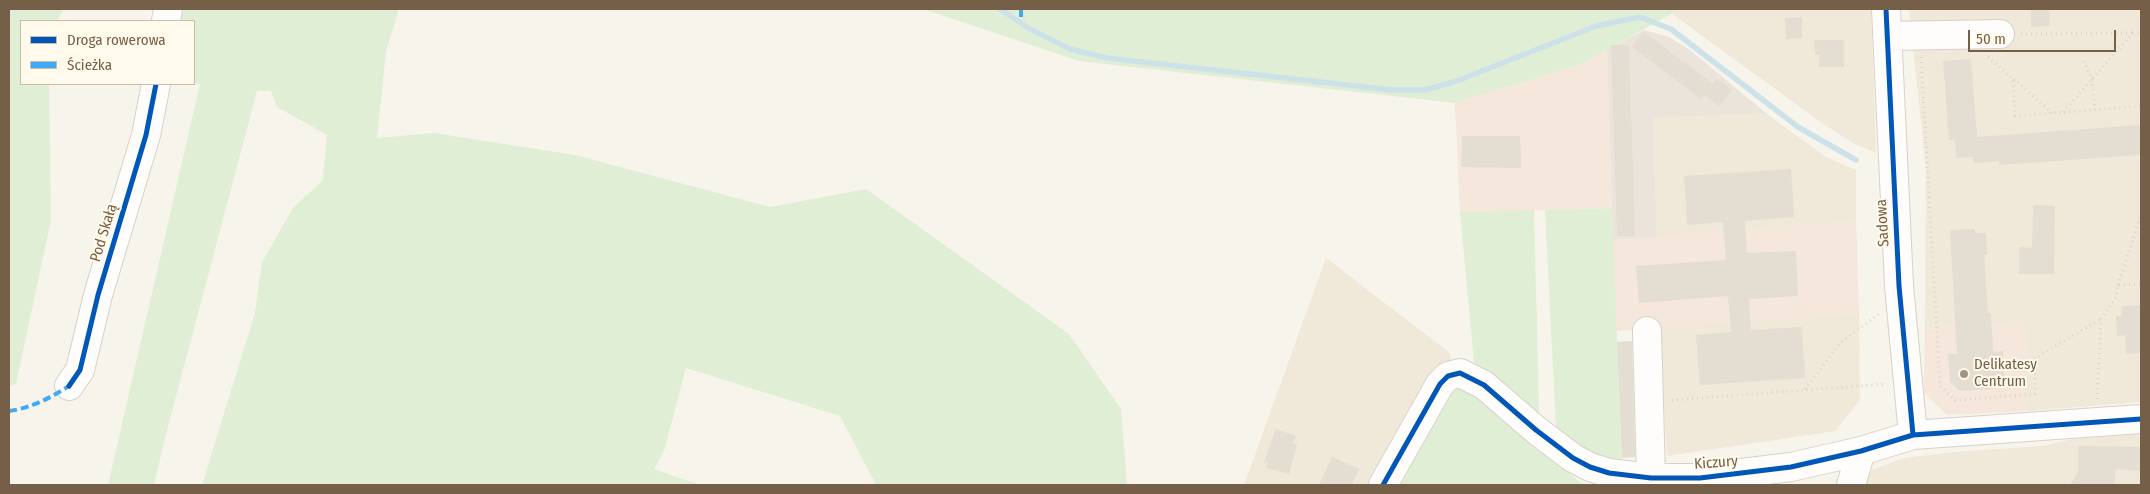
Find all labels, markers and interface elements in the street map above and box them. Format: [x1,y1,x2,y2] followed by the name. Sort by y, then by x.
[20,20,195,85] legend
[1970,20,2118,52] scale bar
[1976,30,2006,48] text: 50 m
[67,31,166,49] text: Droga rowerowa
[67,56,112,74] text: Ścieżka
[1873,199,1893,247] street label: Sadowa
[87,202,121,264] street label: Pod Skałą
[1974,356,2037,391] place label: Delikatesy Centrum
[1958,368,1970,380] marker: Delikatesy Centrum
[1694,452,1738,474] street label: Kiczury

